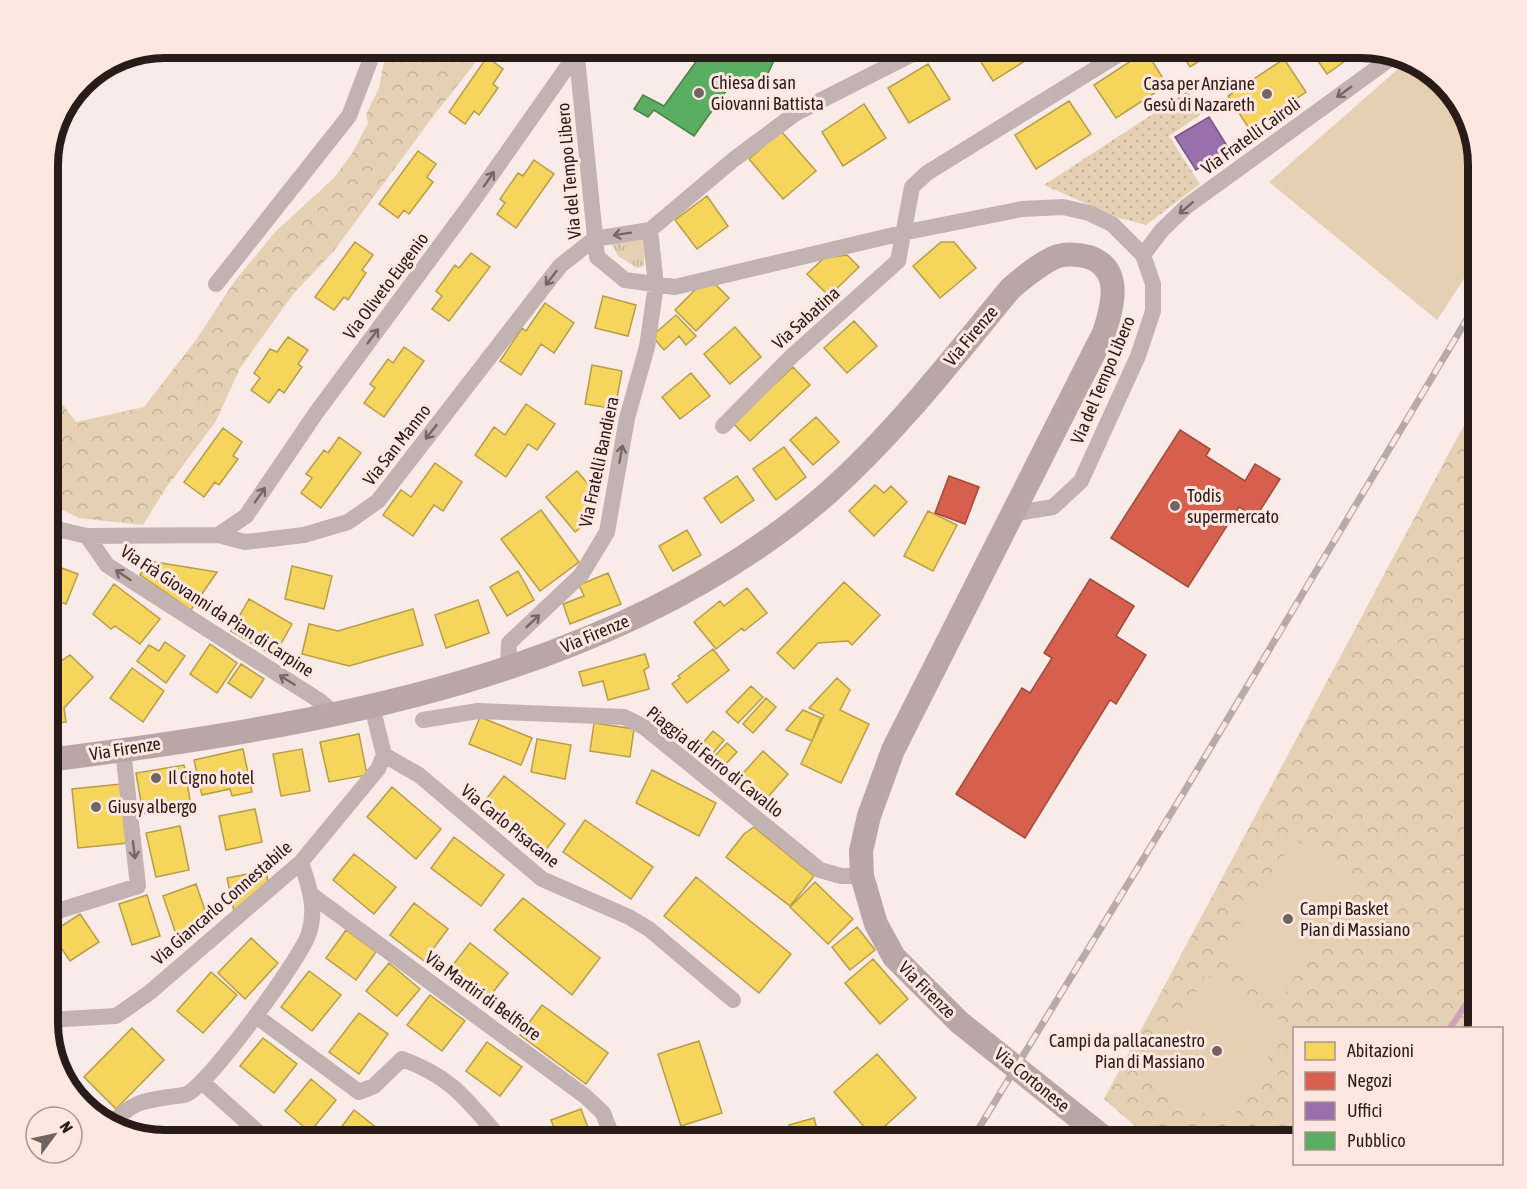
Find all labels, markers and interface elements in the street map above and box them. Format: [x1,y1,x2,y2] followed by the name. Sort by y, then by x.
[711,72,824,114] place label: Chiesa di san Giovanni Battista
[1143,73,1255,115] place label: Casa per Anziane Gesù di Nazareth
[692,86,706,100] marker: Chiesa di san Giovanni Battista
[1336,86,1352,99] one-way arrow
[1260,87,1274,101] marker: Casa per Anziane Gesù di Nazareth
[1197,93,1304,178] street label: Via Fratelli Cairoli
[552,102,585,240] street label: Via del Tempo Libero
[482,172,495,188] one-way arrow
[1178,201,1194,214] one-way arrow
[339,228,432,343] street label: Via Oliveto Eugenio
[613,229,633,240] one-way arrow
[544,270,557,286] one-way arrow
[768,282,844,353] street label: Via Sabatina
[939,301,1002,370] street label: Via Firenze
[1066,313,1139,447] street label: Via del Tempo Libero
[367,329,379,345] one-way arrow
[574,395,623,529] street label: Via Fratelli Bandiera
[358,400,435,489] street label: Via San Manno
[425,424,438,440] one-way arrow
[616,445,627,465] one-way arrow
[1187,485,1279,527] place label: Todis supermercato
[254,487,266,504] one-way arrow
[1168,499,1182,513] marker: Todis supermercato
[117,540,318,681] street label: Via Frà Giovanni da Pian di Carpine
[115,569,132,581] one-way arrow
[558,610,632,657] street label: Via Firenze
[526,614,541,628] one-way arrow
[279,674,296,686] one-way arrow
[643,702,788,822] street label: Piaggia di Ferro di Cavallo
[88,733,162,764] street label: Via Firenze
[168,767,255,788] place label: Il Cigno hotel
[149,771,163,785] marker: Il Cigno hotel
[457,780,564,872] street label: Via Carlo Pisacane
[108,796,197,817] place label: Giusy albergo
[89,800,103,814] marker: Giusy albergo
[148,836,296,969] street label: Via Giancarlo Connestabile
[129,839,140,859] one-way arrow
[1300,898,1410,940] place label: Campi Basket Pian di Massiano
[1281,912,1295,926] marker: Campi Basket Pian di Massiano
[421,946,545,1045] street label: Via Martiri di Belfiore
[895,957,960,1022] street label: Via Firenze
[1293,1027,1503,1165] legend
[1049,1030,1205,1072] place label: Campi da pallacanestro Pian di Massiano
[1347,1040,1414,1061] text: Abitazioni
[991,1043,1074,1116] street label: Via Cortonese
[1210,1044,1224,1058] marker: Campi da pallacanestro Pian di Massiano
[1347,1070,1392,1091] text: Negozi
[1347,1100,1382,1121] text: Uffici
[24,1105,84,1165] north arrow
[56,1118,77,1136] text: N
[1347,1130,1406,1151] text: Pubblico

